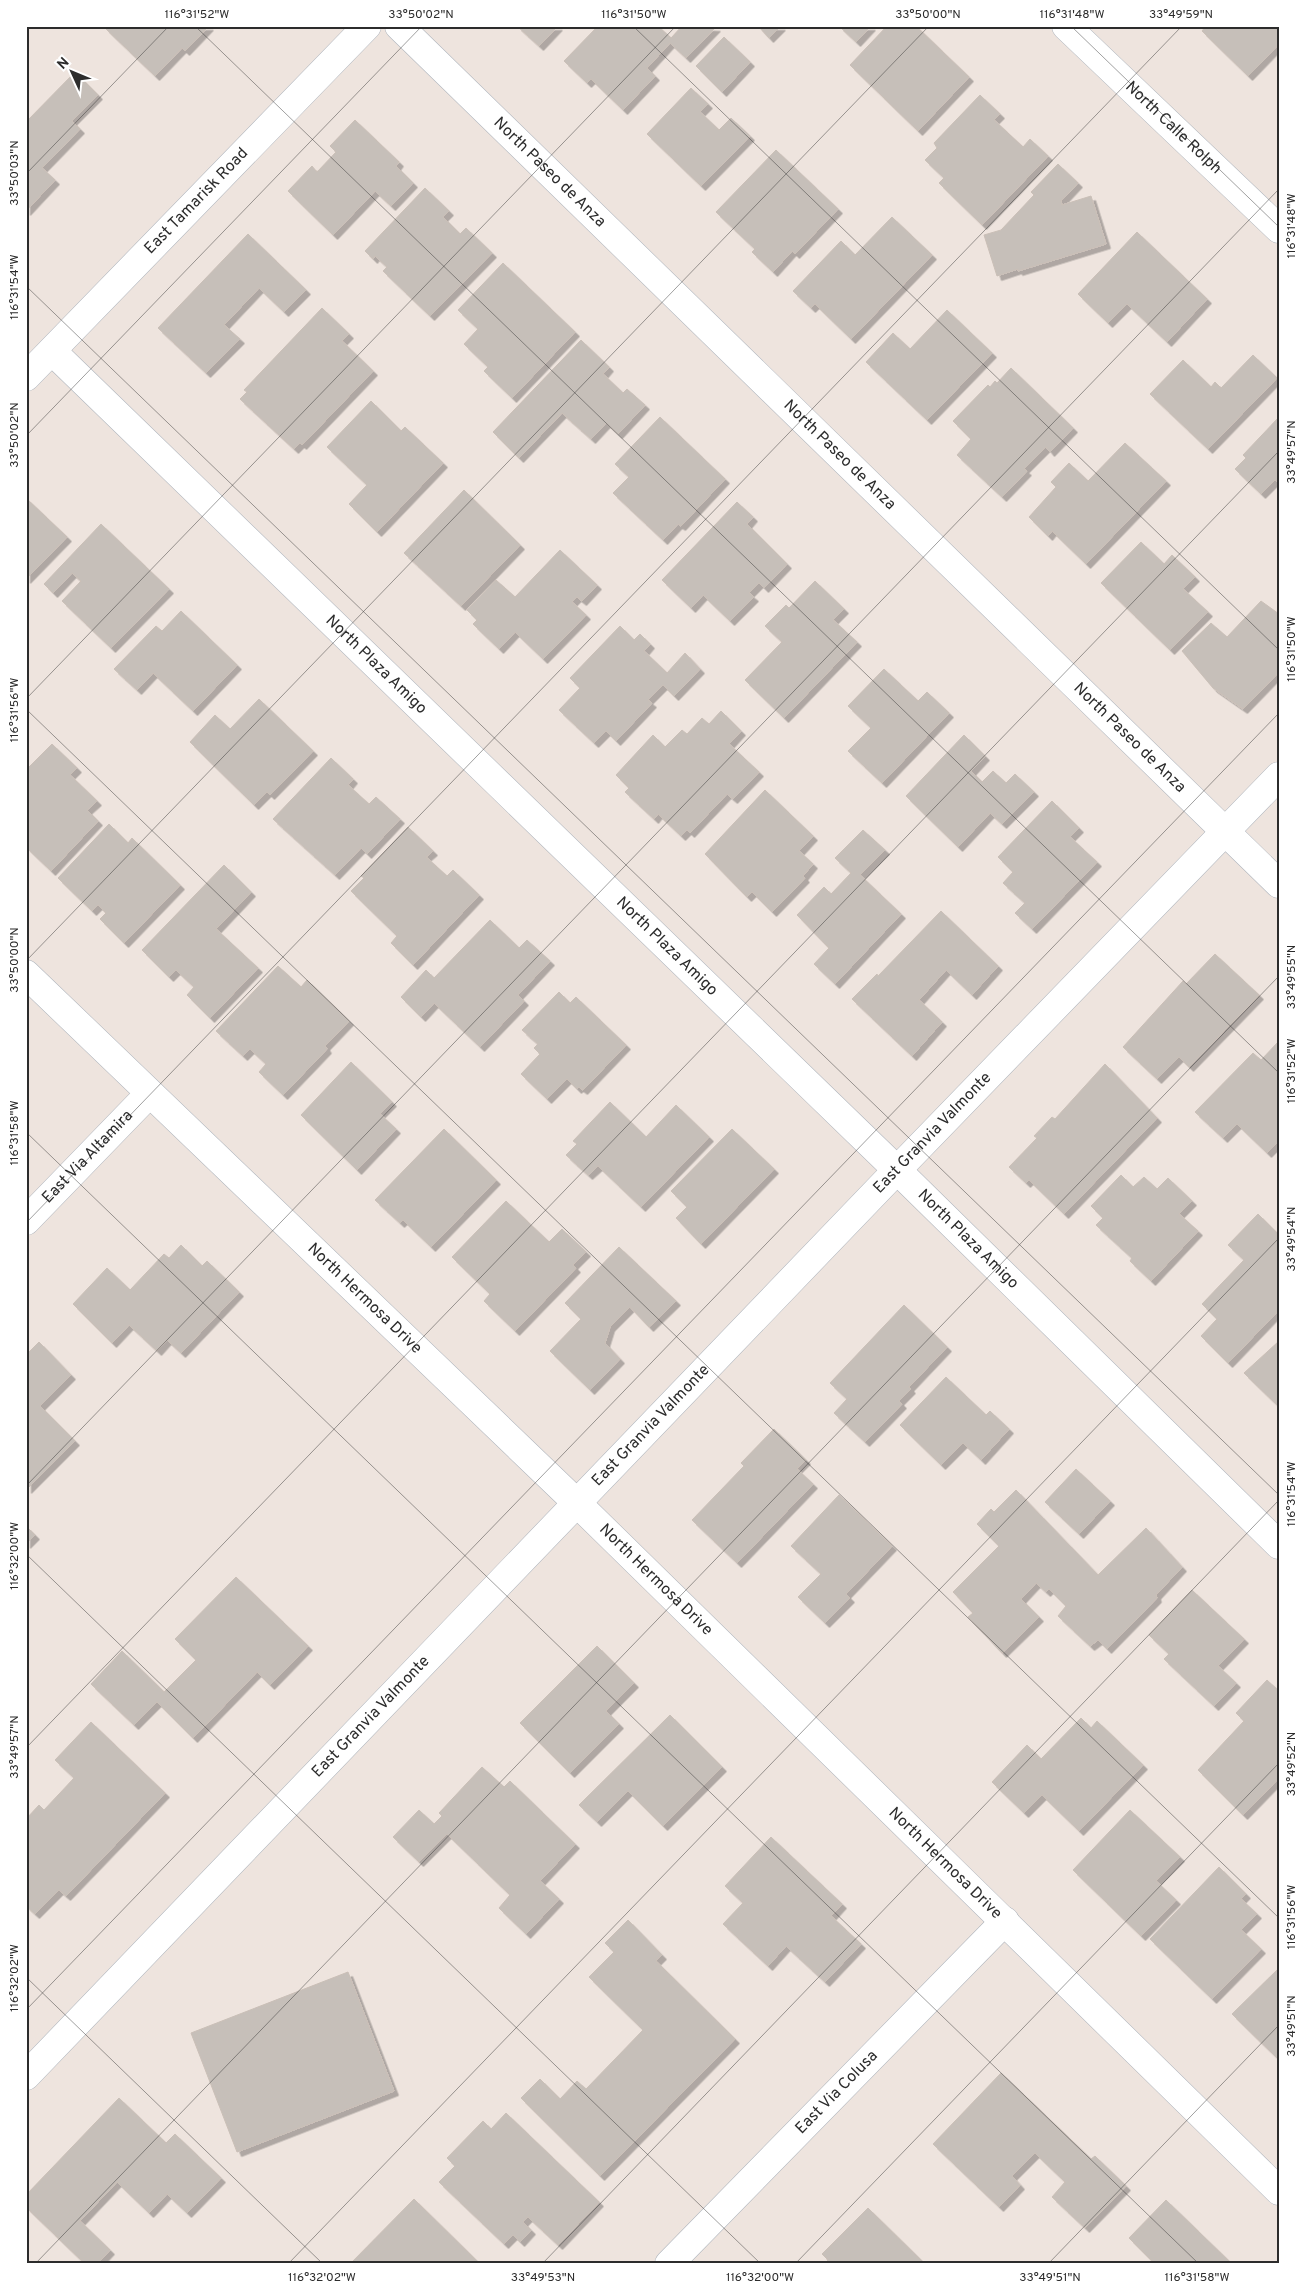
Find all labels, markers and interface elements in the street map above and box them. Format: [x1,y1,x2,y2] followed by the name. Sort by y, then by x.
[165,7,229,23] text: 116°31'52"W
[388,7,454,23] text: 33°50'02"N
[601,7,667,23] text: 116°31'50"W
[895,7,961,23] text: 33°50'00"N
[1040,7,1104,23] text: 116°31'48"W
[1149,7,1213,23] text: 33°49'59"N
[48,48,98,98] north arrow
[54,54,73,74] text: N
[1121,77,1226,179] street label: North Calle Rolph
[489,113,610,232] street label: North Paseo de Anza
[7,140,23,206] text: 33°50'03"N
[141,144,253,259] street label: East Tamarisk Road
[1284,194,1300,258] text: 116°31'48"W
[7,254,23,320] text: 116°31'54"W
[779,396,900,515] street label: North Paseo de Anza
[7,402,23,468] text: 33°50'02"N
[1284,420,1300,484] text: 33°49'57"N
[321,611,431,719] street label: North Plaza Amigo
[1284,616,1300,682] text: 116°31'50"W
[7,678,23,742] text: 116°31'56"W
[1069,679,1190,797] street label: North Paseo de Anza
[612,893,722,1001] street label: North Plaza Amigo
[7,927,23,993] text: 33°50'00"N
[1284,945,1300,1009] text: 33°49'55"N
[1284,1039,1300,1103] text: 116°31'52"W
[869,1068,996,1198] street label: East Granvia Valmonte
[7,1101,23,1165] text: 116°31'58"W
[38,1106,138,1208] street label: East Via Altamira
[913,1185,1023,1294] street label: North Plaza Amigo
[1284,1207,1300,1271] text: 33°49'54"N
[303,1239,426,1358] street label: North Hermosa Drive
[588,1361,714,1491] street label: East Granvia Valmonte
[1284,1461,1300,1527] text: 116°31'54"W
[595,1520,717,1640] street label: North Hermosa Drive
[7,1522,23,1590] text: 116°32'00"W
[308,1652,434,1782] street label: East Granvia Valmonte
[7,1715,23,1779] text: 33°49'57"N
[1284,1732,1300,1796] text: 33°49'52"N
[884,1803,1006,1924] street label: North Hermosa Drive
[1284,1885,1300,1949] text: 116°31'56"W
[7,1944,23,2012] text: 116°32'02"W
[1284,1995,1300,2057] text: 33°49'51"N
[791,2046,882,2139] street label: East Via Colusa
[288,2270,356,2286] text: 116°32'02"W
[511,2270,575,2286] text: 33°49'53"N
[726,2270,794,2286] text: 116°32'00"W
[1019,2270,1081,2286] text: 33°49'51"N
[1165,2270,1229,2286] text: 116°31'58"W

